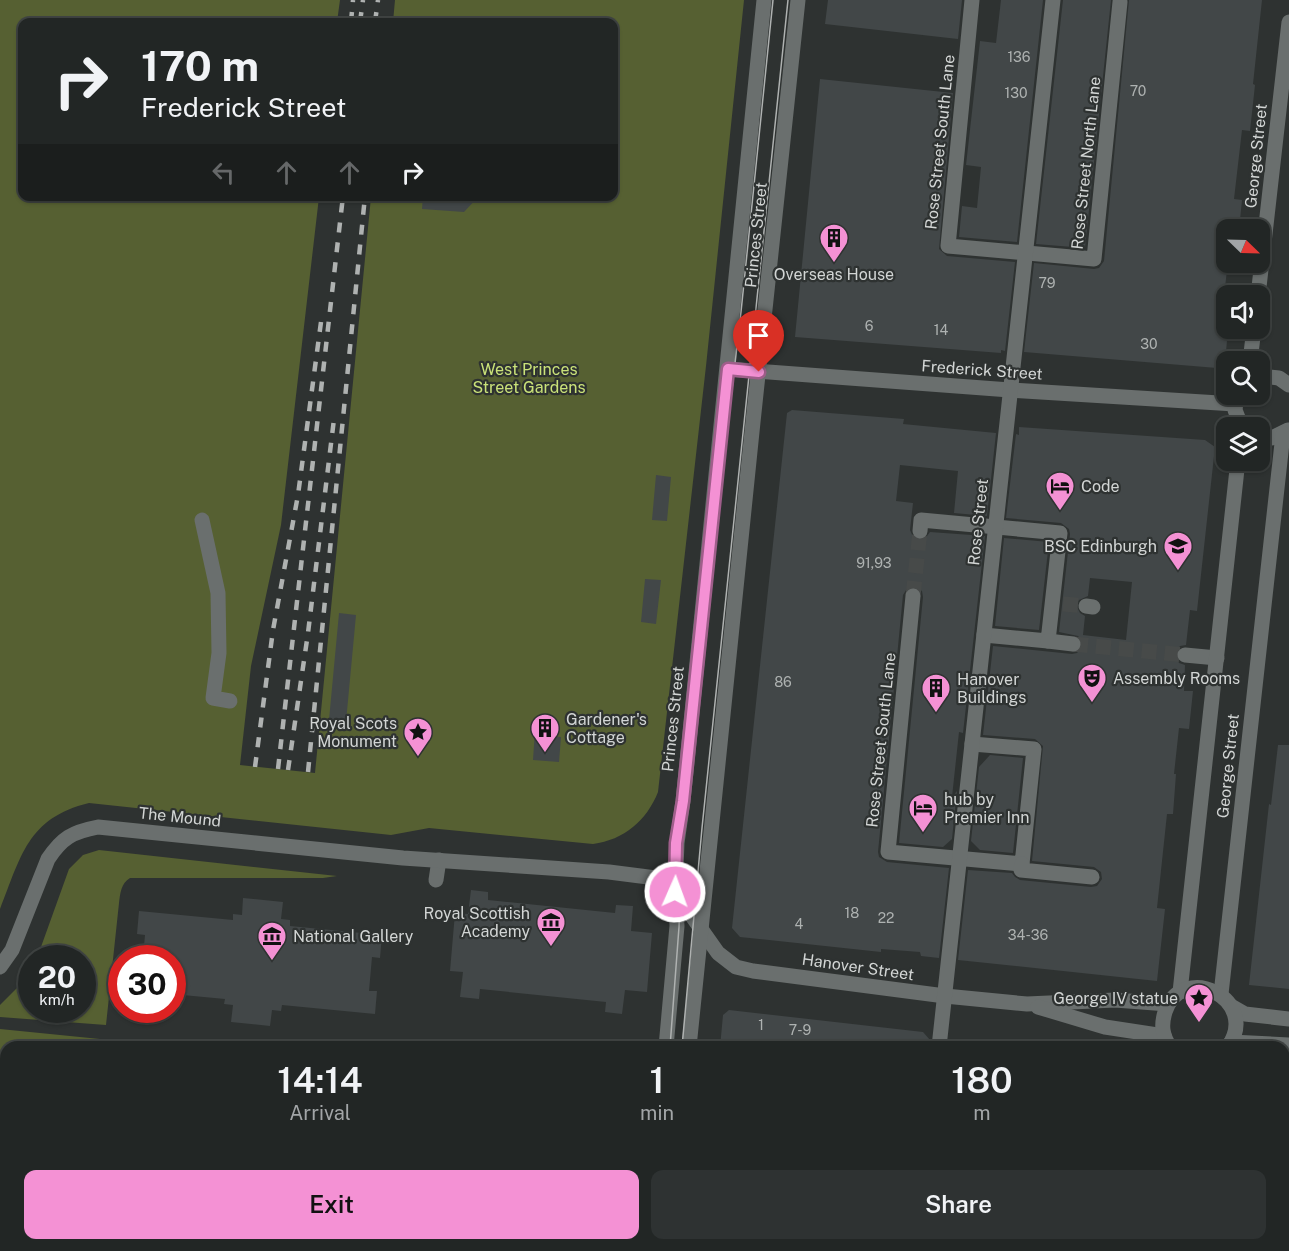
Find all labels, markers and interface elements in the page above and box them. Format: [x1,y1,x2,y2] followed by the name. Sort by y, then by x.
[141,41,259,90] text: 170 m
[42,42,120,120] icon: right
[1007,49,1031,65] house number: 136
[921,54,959,230] street label: Rose Street South Lane
[1067,76,1105,250] street label: Rose Street North Lane
[1130,83,1146,99] house number: 70
[1005,85,1028,101] house number: 130
[141,91,346,123] text: Frederick Street
[1241,103,1271,209] street label: George Street
[207,156,240,189] icon: left
[270,156,303,189] icon: ahead
[333,156,366,189] icon: ahead
[396,156,429,189] icon: right
[741,181,771,289] street label: Princes Street
[1216,219,1270,273] north arrow
[1216,219,1270,471] map controls
[818,222,850,264] building icon: Overseas House
[774,265,894,284] place label: Overseas House
[1039,275,1056,291] house number: 79
[1216,285,1270,339] button: sound
[733,310,784,372] pin
[865,318,874,334] house number: 6
[742,319,775,352] icon: arrive
[934,322,948,338] house number: 14
[1140,336,1158,352] house number: 30
[1216,351,1270,405] button: search
[921,356,1043,384] street label: Frederick Street
[472,360,586,397] park label: West Princes Street Gardens
[1216,417,1270,471] button: layers
[1044,470,1076,512] hotel icon: Code
[1081,477,1120,496] place label: Code
[964,478,992,566] street label: Rose Street
[1162,530,1194,572] school or university icon: BSC Edinburgh
[1044,537,1157,556] place label: BSC Edinburgh
[856,555,892,571] house number: 91,93
[862,652,900,828] street label: Rose Street South Lane
[1076,662,1108,704] theatre icon: Assembly Rooms
[658,665,688,773] street label: Princes Street
[1113,669,1240,688] place label: Assembly Rooms
[957,670,1026,707] place label: Hanover Buildings
[920,672,952,714] building icon: Hanover Buildings
[774,674,792,690] house number: 86
[566,710,647,747] place label: Gardener's Cottage
[529,712,561,754] building icon: Gardener's Cottage
[1213,713,1243,819] street label: George Street
[309,714,397,751] place label: Royal Scots Monument
[402,716,434,758] place icon: Royal Scots Monument
[944,790,1029,827] place label: hub by Premier Inn
[907,792,939,834] hotel icon: hub by Premier Inn
[138,803,222,831] street label: The Mound
[643,860,707,924] position arrow
[424,904,530,941] place label: Royal Scottish Academy
[845,905,859,921] house number: 18
[535,906,567,948] museum icon: Royal Scottish Academy
[878,910,894,926] house number: 22
[795,916,804,932] house number: 4
[256,920,288,962] museum icon: National Gallery
[293,927,414,946] place label: National Gallery
[1008,927,1048,943] house number: 34-36
[108,945,186,1023] speed limit sign: 30
[801,950,915,984] street label: Hanover Street
[38,959,76,995] text: 20
[1183,982,1215,1024] place icon: George IV statue
[1053,989,1178,1008] place label: George IV statue
[39,991,75,1008] text: km/h
[758,1017,764,1033] house number: 1
[789,1022,811,1038] house number: 7-9
[277,1059,363,1101] text: 14:14
[650,1059,665,1101] text: 1
[951,1059,1013,1101] text: 180
[289,1101,351,1125] text: Arrival
[640,1101,674,1125] text: min
[973,1101,991,1125] text: m
[24,1170,639,1239] button: Exit
[651,1170,1266,1239] button: Share

